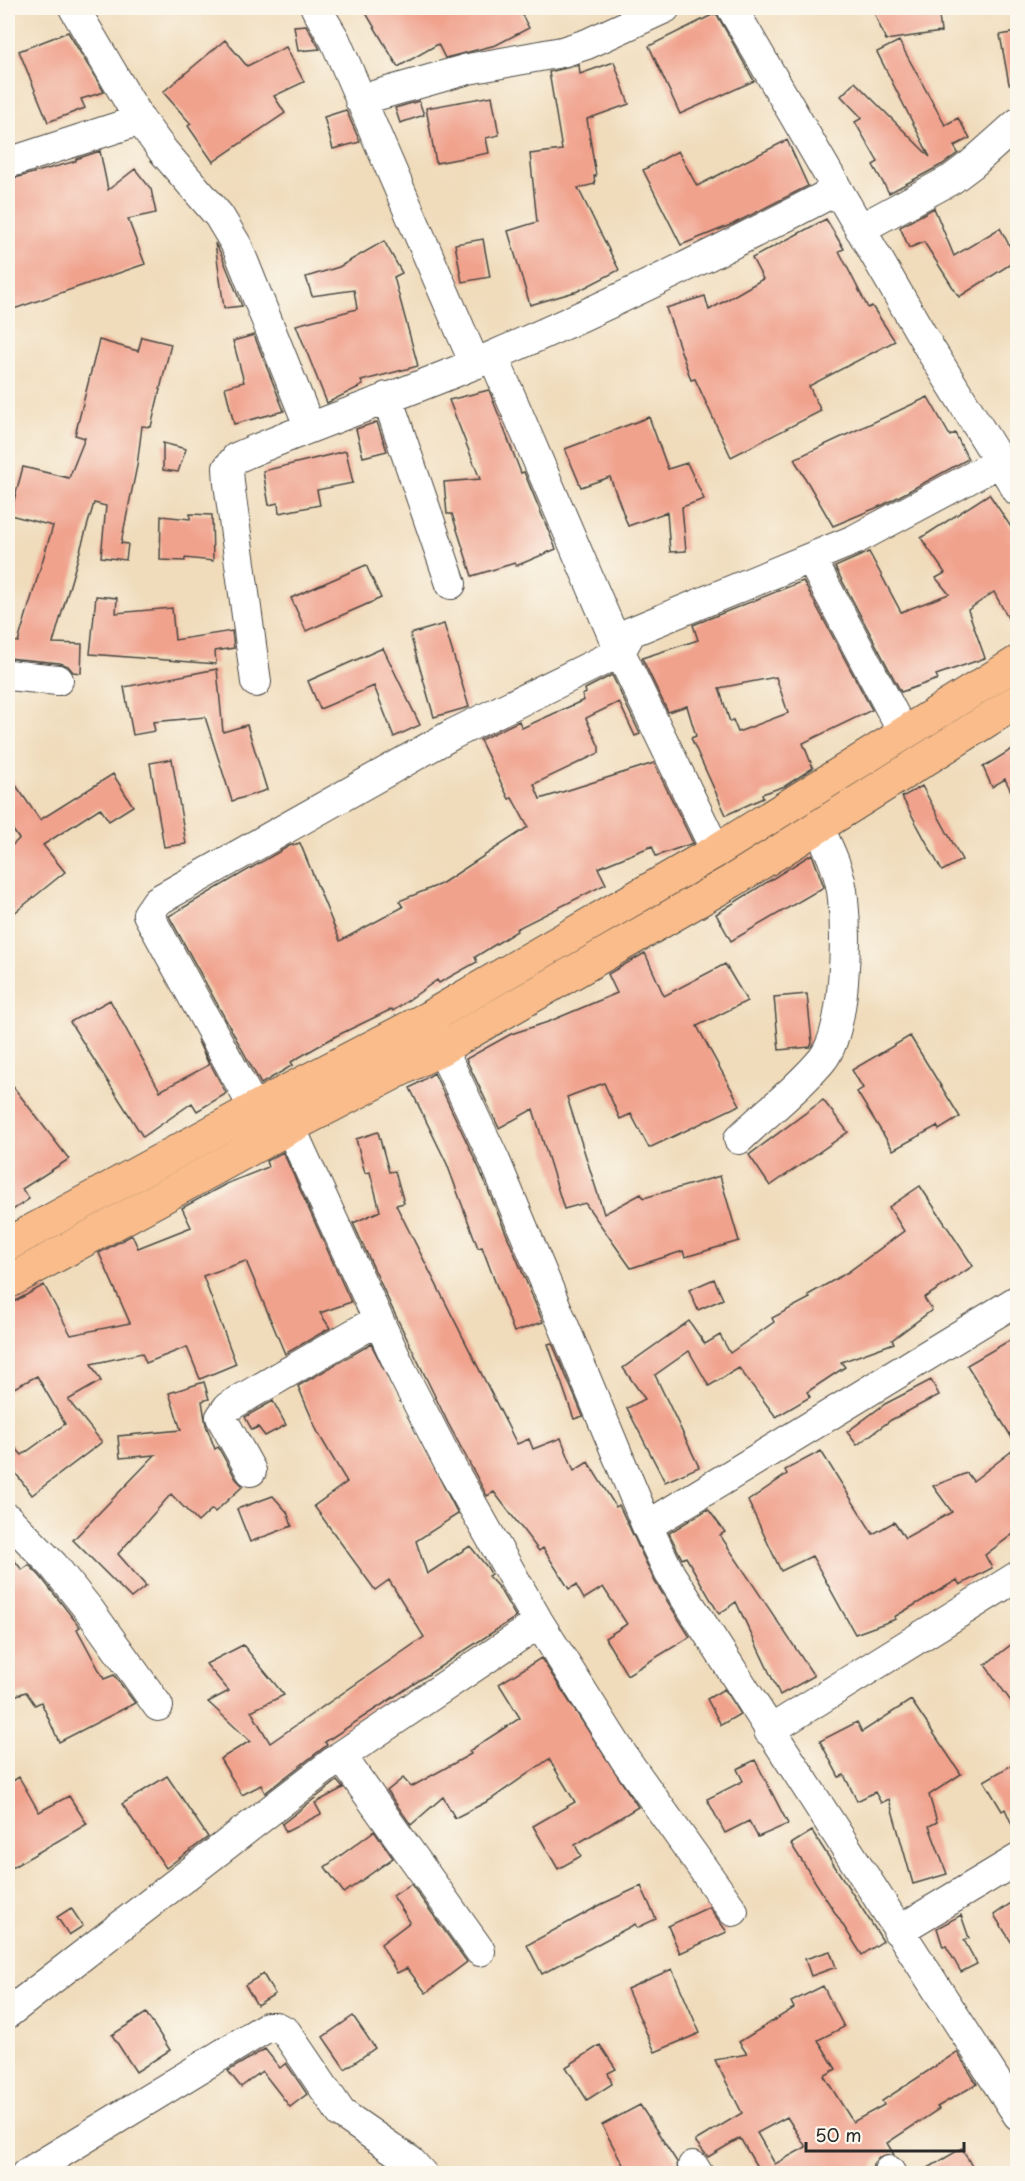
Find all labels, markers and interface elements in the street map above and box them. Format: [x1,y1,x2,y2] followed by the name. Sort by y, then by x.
[806,2115,964,2153] scale bar
[815,2121,862,2148] text: 50 m

